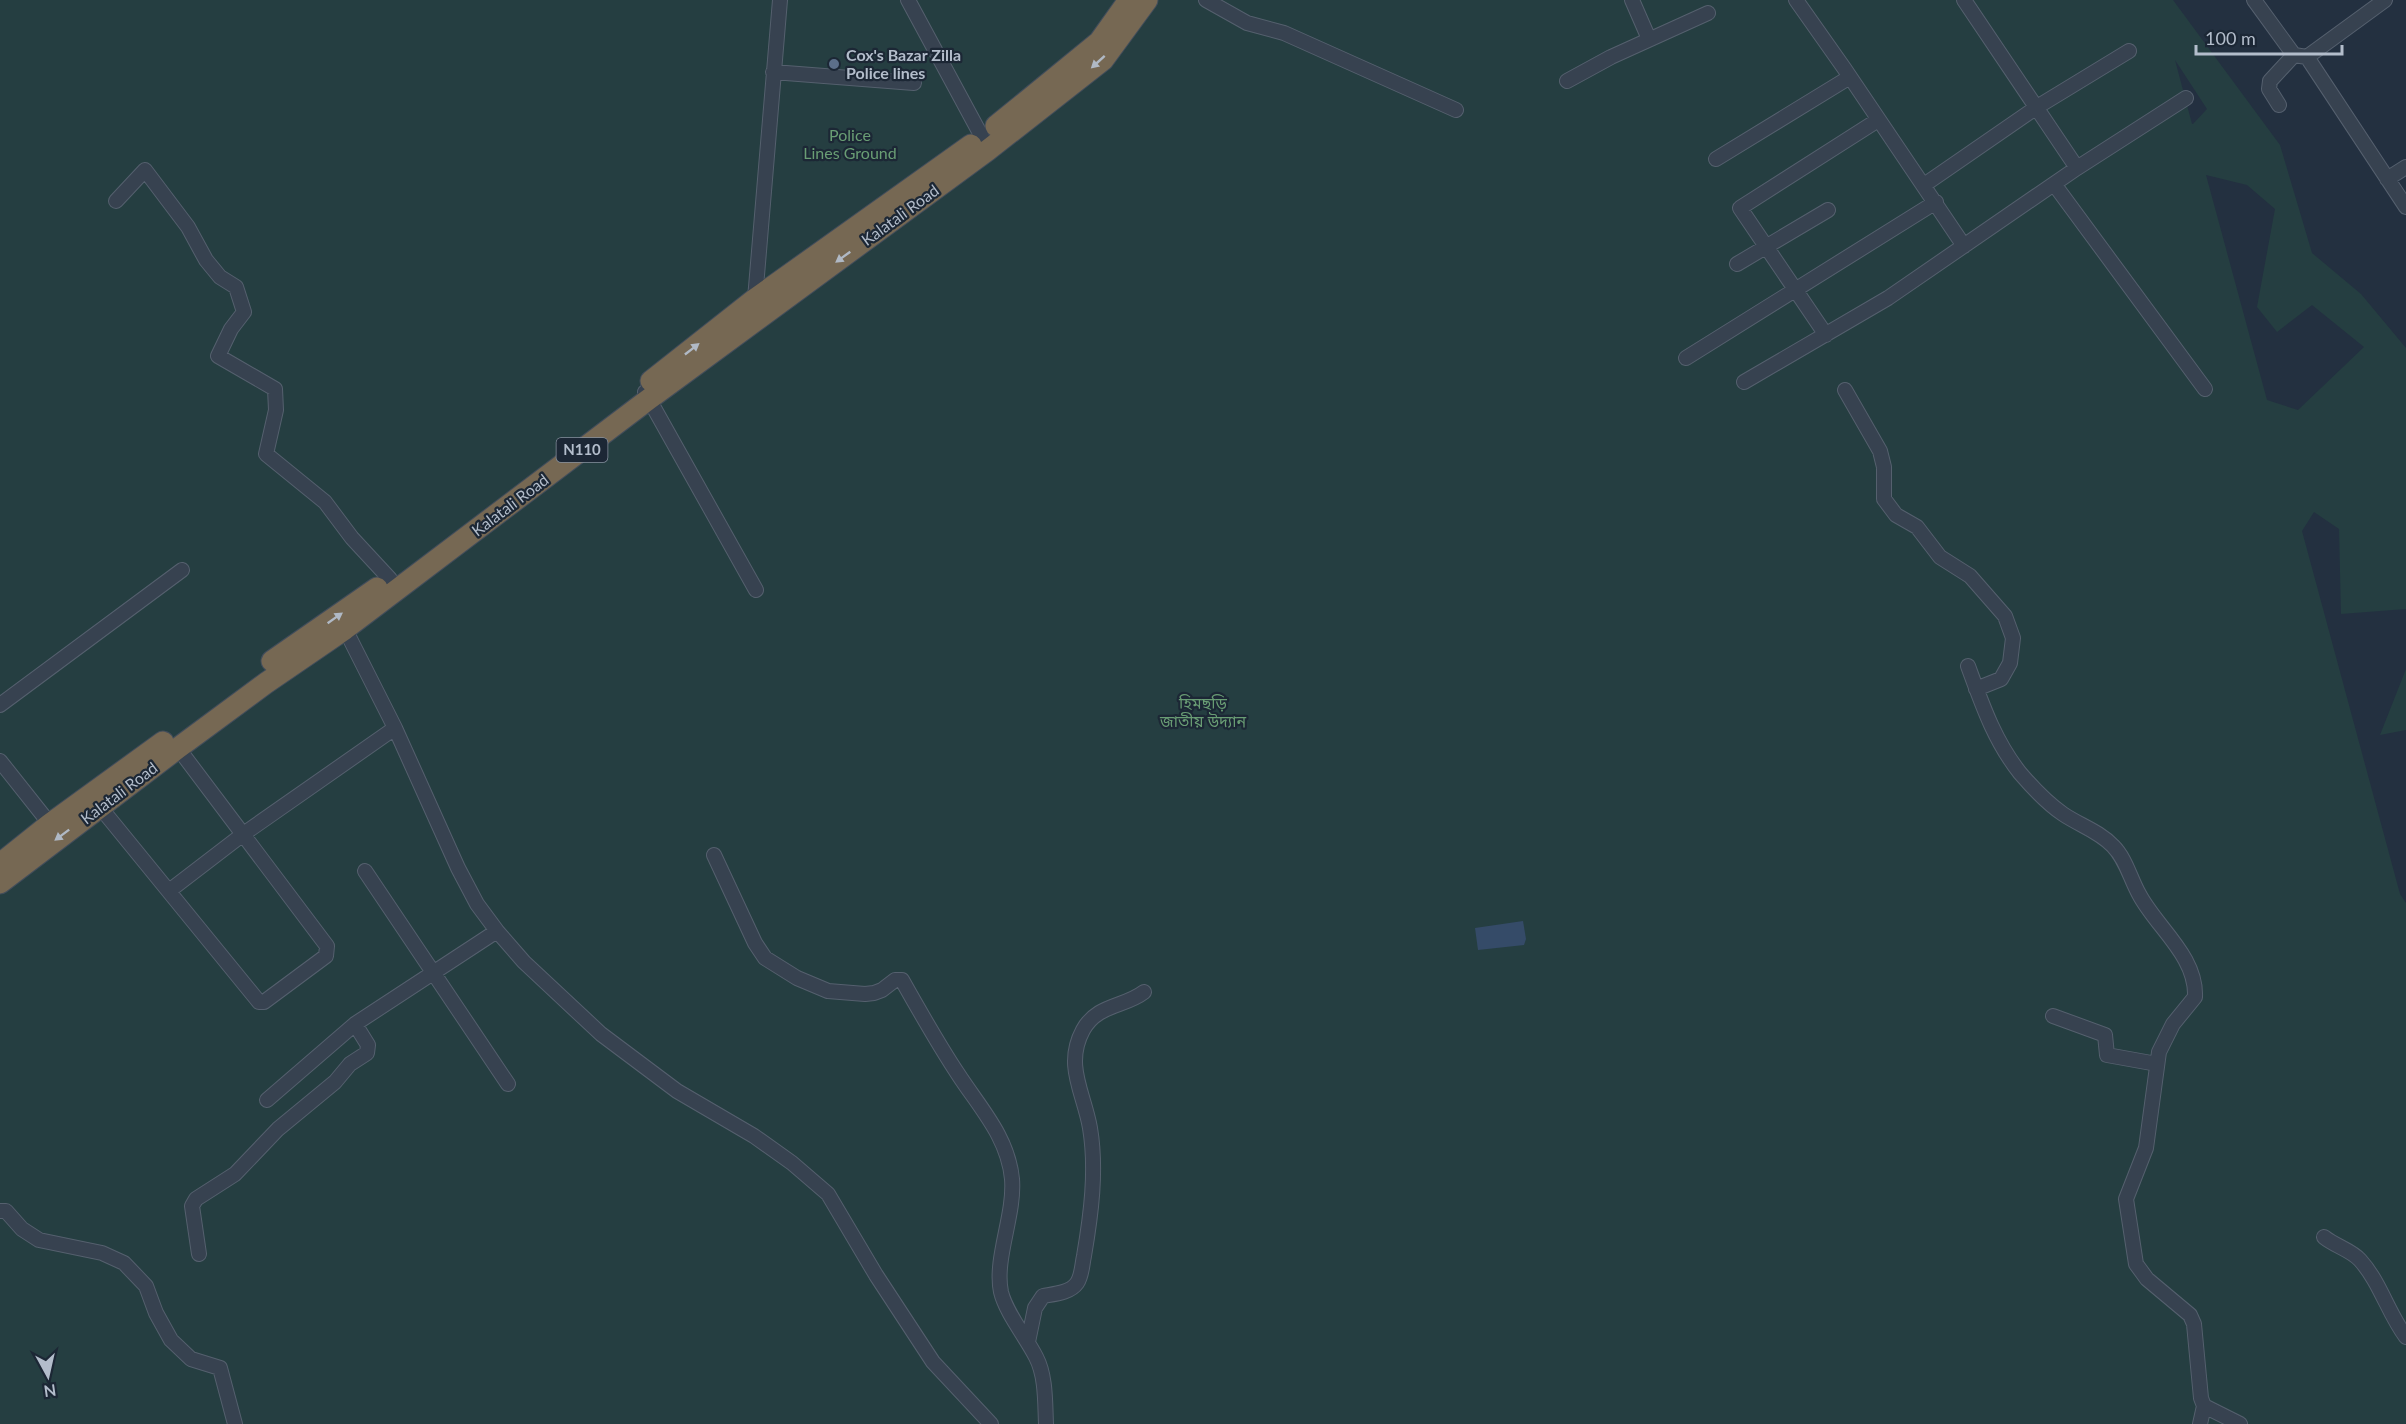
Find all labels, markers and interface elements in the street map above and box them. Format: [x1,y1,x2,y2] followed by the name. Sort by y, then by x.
[2196,18,2342,56] scale bar
[2205,27,2256,49] text: 100 m
[846,45,961,82] place label: Cox's Bazar Zilla Police lines
[1091,55,1106,69] one-way arrow
[827,57,841,71] marker: Cox's Bazar Zilla Police lines
[803,125,897,162] park label: Police Lines Ground
[857,180,942,249] street label: Kalatali Road
[836,251,852,263] one-way arrow
[683,343,699,355] one-way arrow
[556,438,608,462] road number: N110
[468,470,552,540] street label: Kalatali Road
[326,612,342,624] one-way arrow
[1159,693,1246,730] park label: হিমছড়ি জাতীয় উদ্যান
[77,758,161,828] street label: Kalatali Road
[55,829,70,841] one-way arrow
[18,1346,78,1406] north arrow
[43,1381,58,1402] text: N

